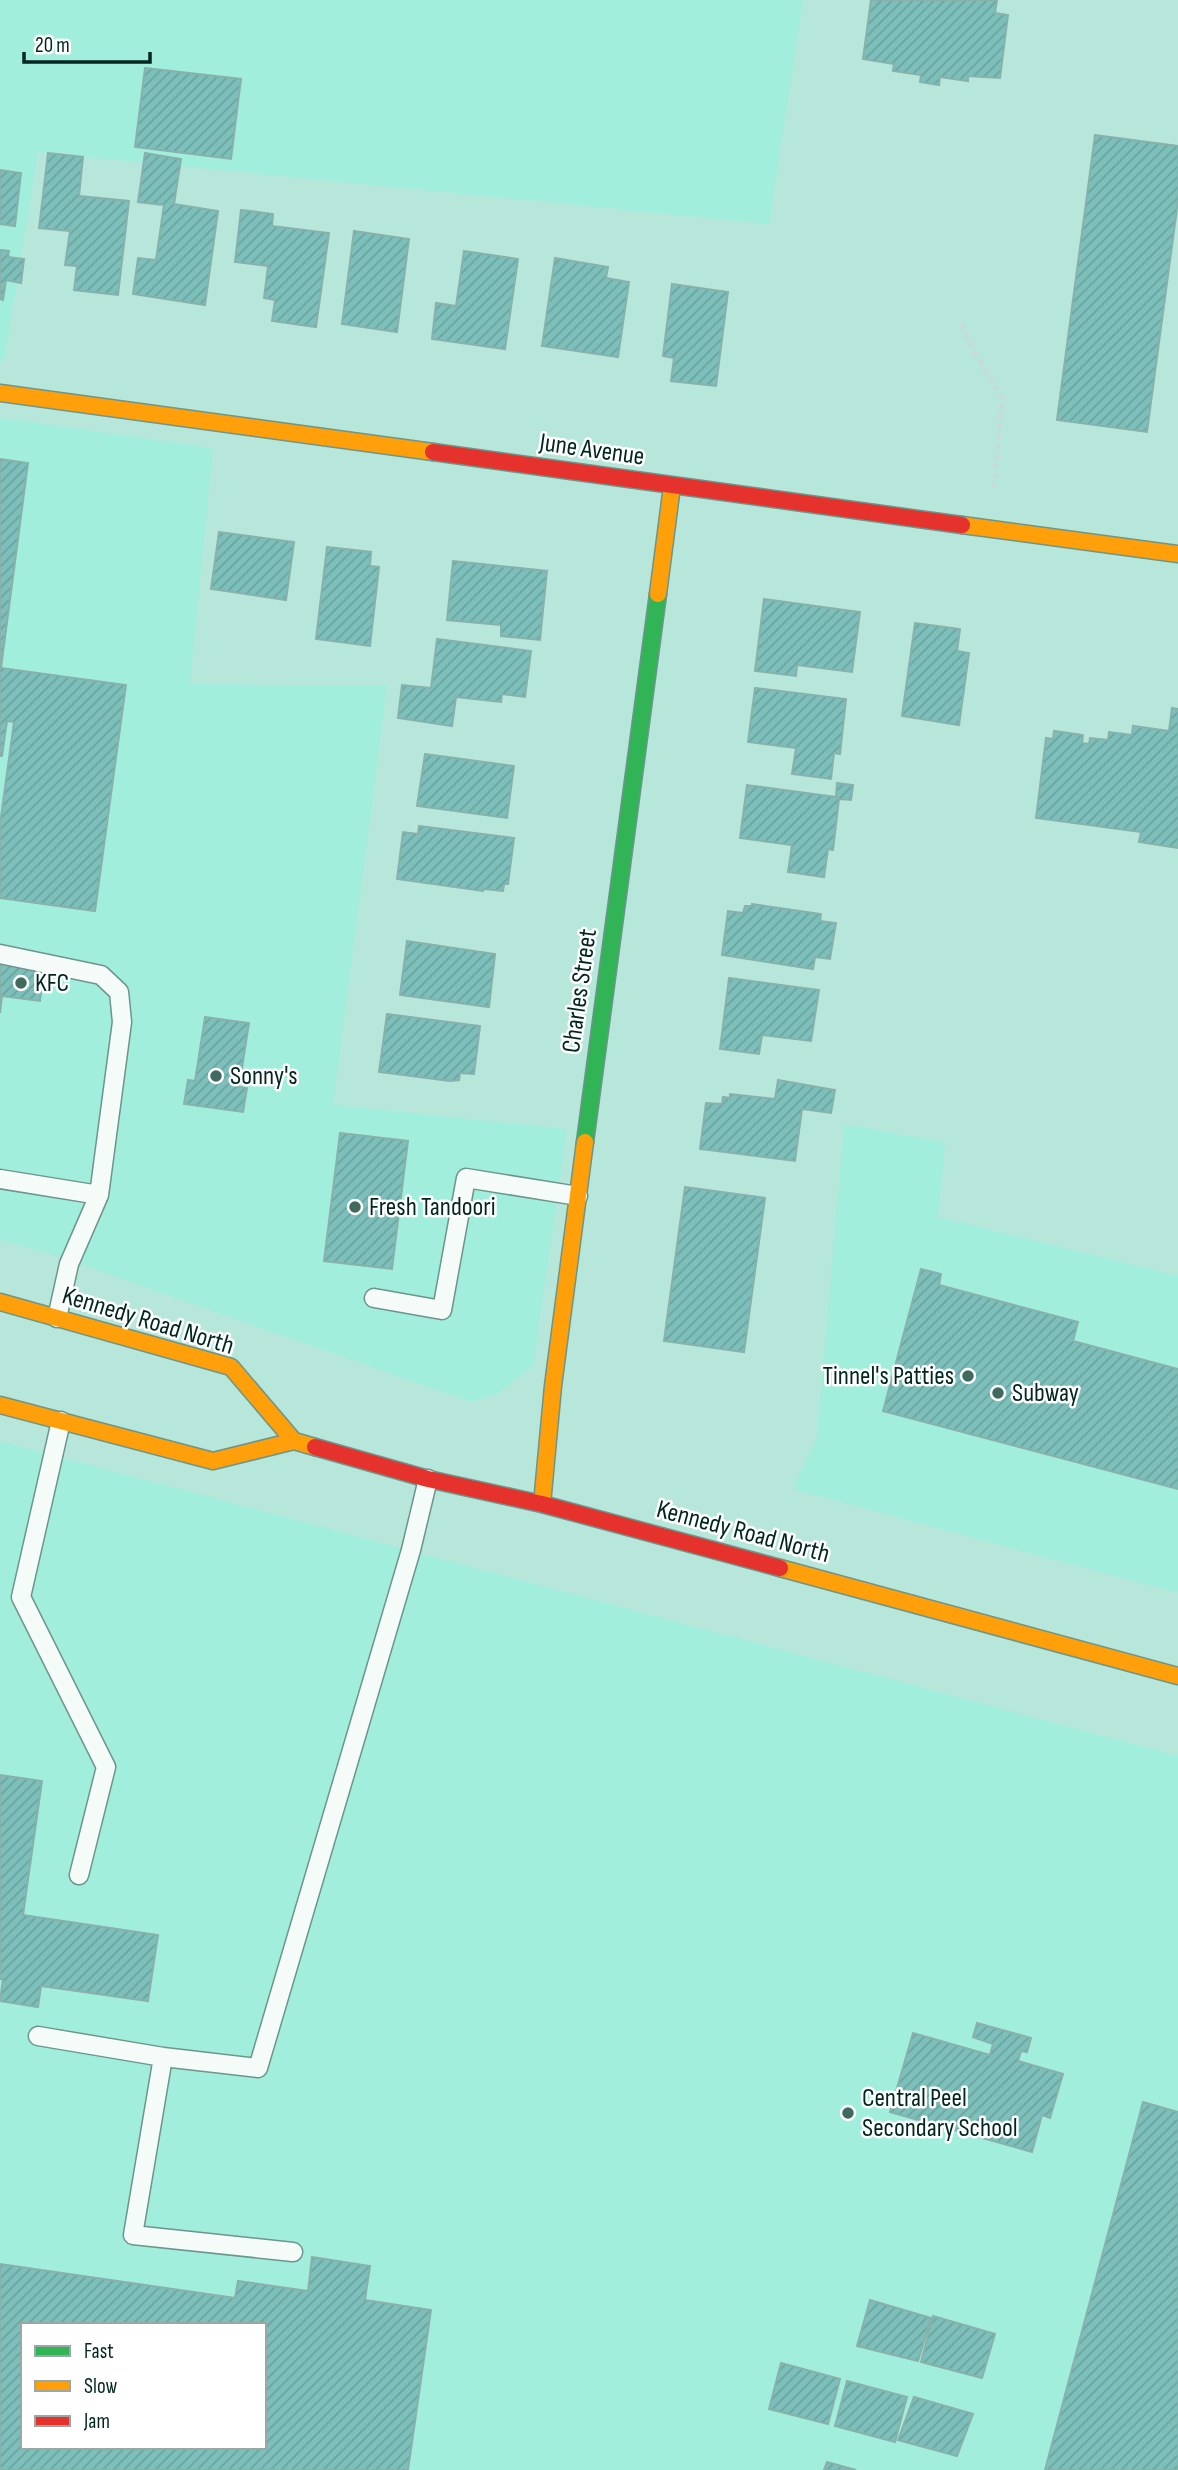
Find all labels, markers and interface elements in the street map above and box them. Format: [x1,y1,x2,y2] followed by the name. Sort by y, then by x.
[24,21,150,65] scale bar
[35,33,70,58] text: 20 m
[537,427,646,473] street label: June Avenue
[556,927,604,1055] street label: Charles Street
[35,968,69,999] place label: KFC
[13,975,29,991] marker: KFC
[230,1061,298,1092] place label: Sonny's
[208,1068,224,1084] marker: Sonny's
[369,1192,496,1223] place label: Fresh Tandoori
[347,1199,363,1215] marker: Fresh Tandoori
[58,1280,238,1362] street label: Kennedy Road North
[822,1361,954,1392] place label: Tinnel's Patties
[960,1368,976,1384] marker: Tinnel's Patties
[1012,1378,1079,1409] place label: Subway
[990,1385,1006,1401] marker: Subway
[653,1494,833,1570] street label: Kennedy Road North
[862,2083,1018,2144] place label: Central Peel Secondary School
[840,2105,856,2121] marker: Central Peel Secondary School
[21,2323,266,2449] legend
[84,2339,114,2364] text: Fast
[84,2374,118,2399] text: Slow
[83,2409,110,2434] text: Jam

